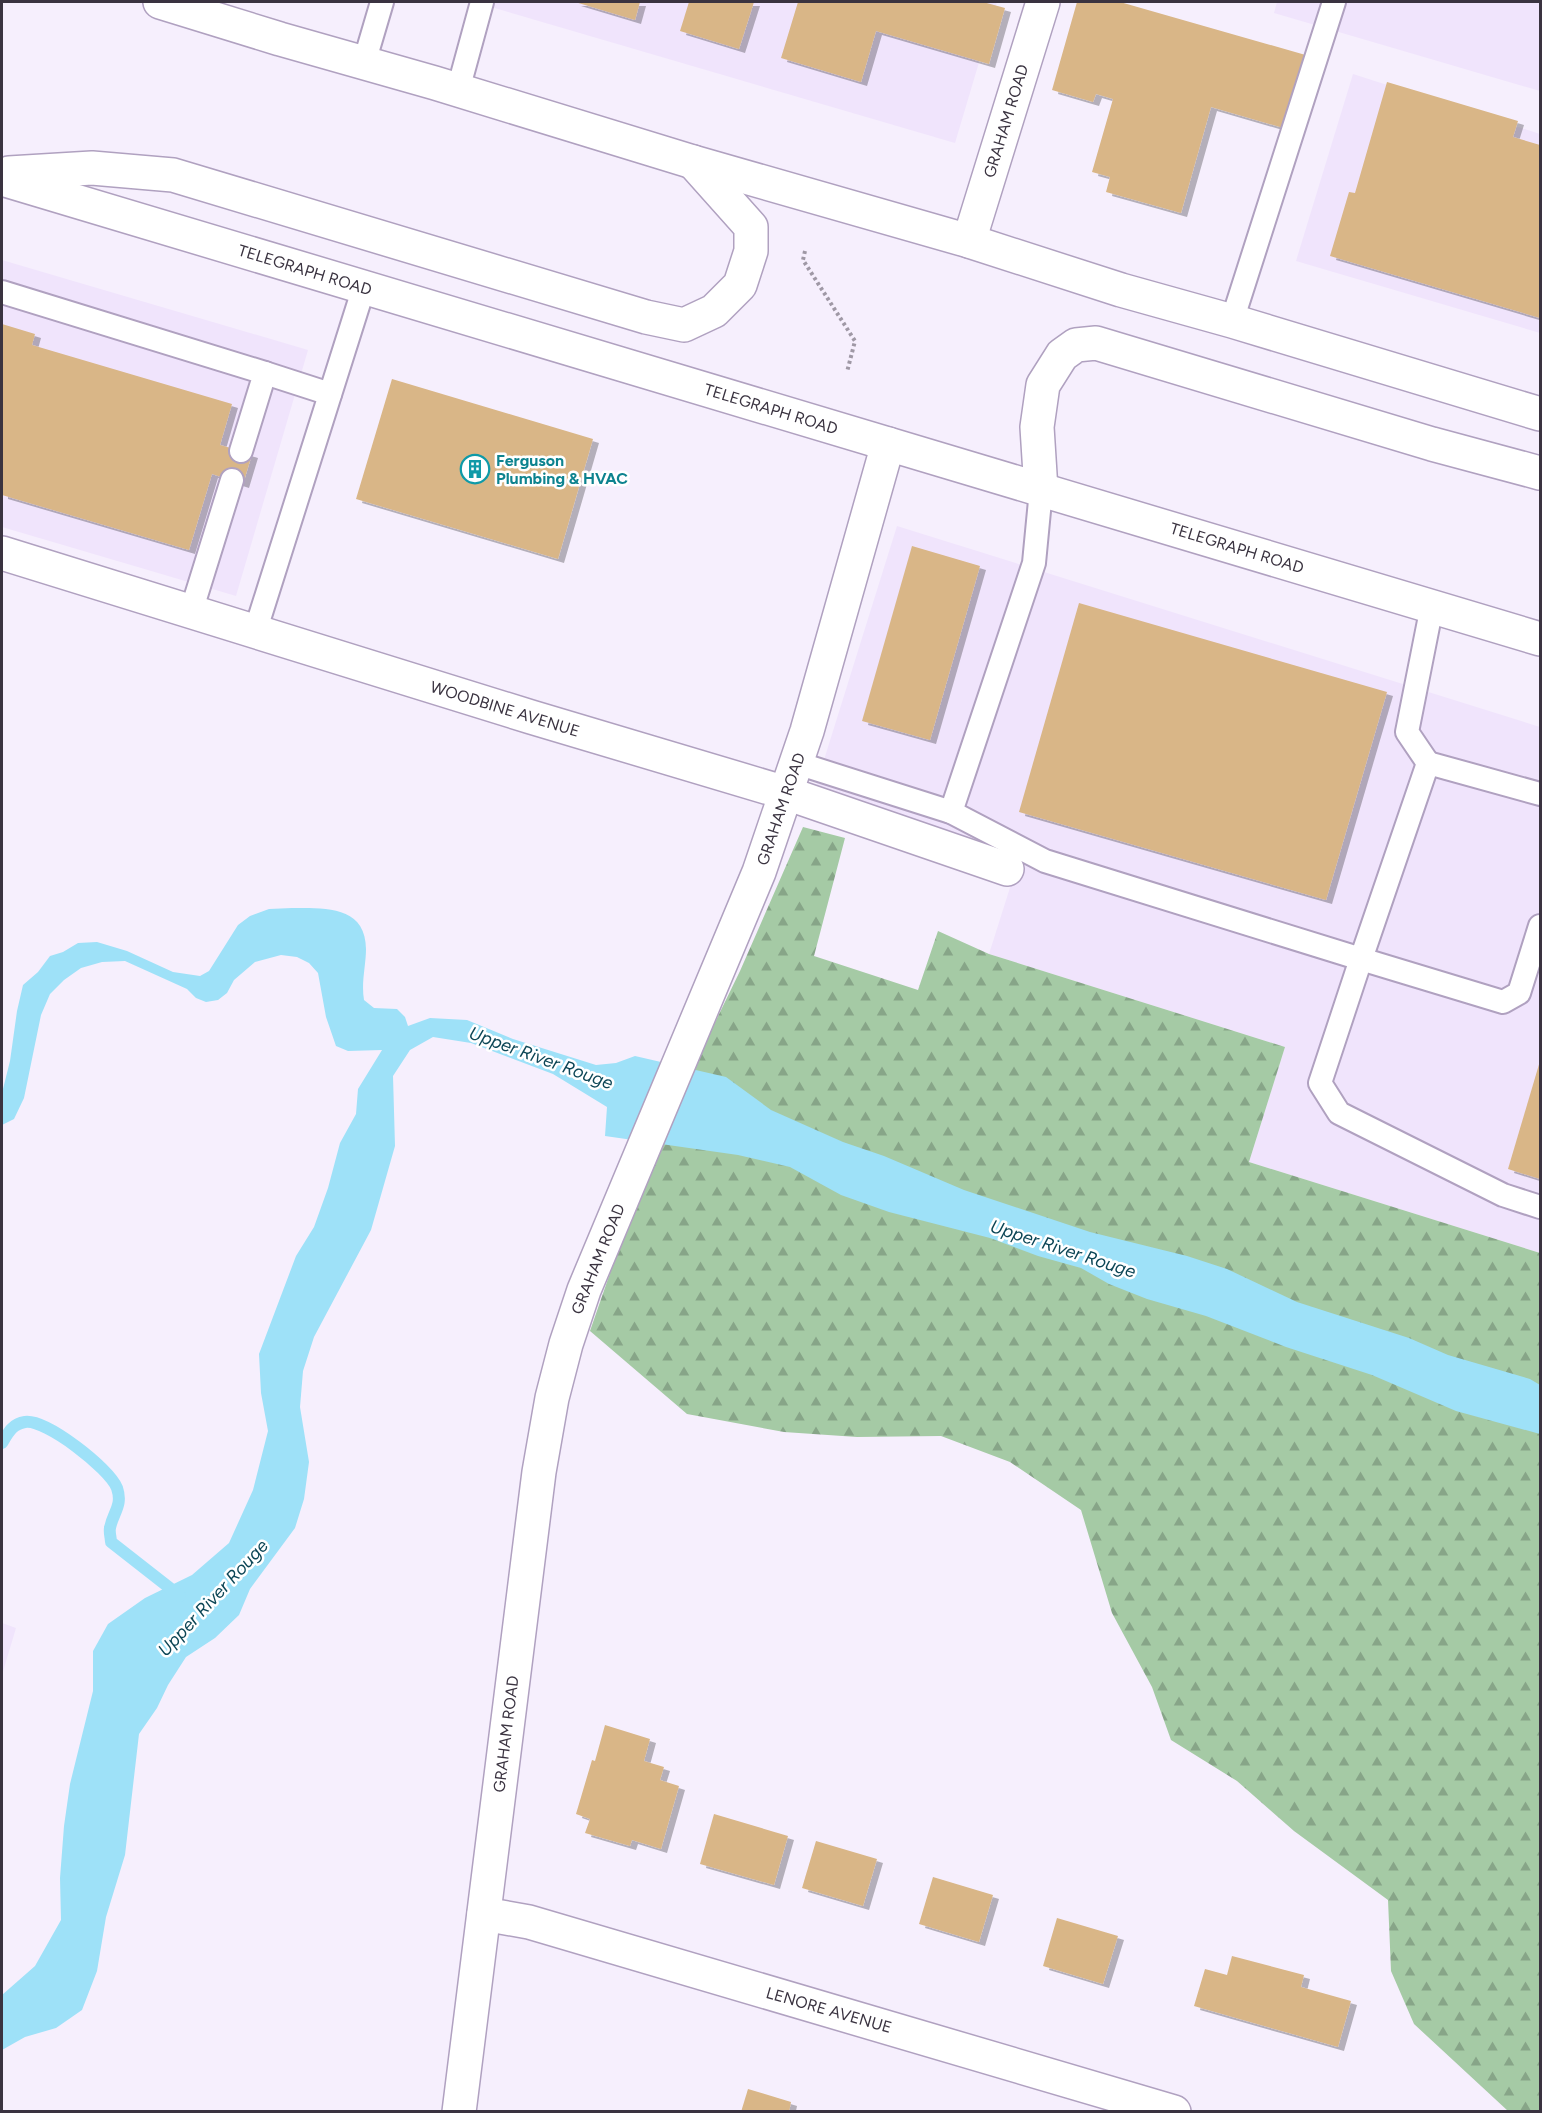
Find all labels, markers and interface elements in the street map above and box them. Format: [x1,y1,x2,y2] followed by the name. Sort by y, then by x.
[980,62,1032,180] street label: GRAHAM ROAD
[236,241,374,299] street label: TELEGRAPH ROAD
[702,380,840,438] street label: TELEGRAPH ROAD
[496,451,628,488] place label: Ferguson Plumbing & HVAC
[459,453,491,485] building icon: Ferguson Plumbing & HVAC
[1168,519,1306,577] street label: TELEGRAPH ROAD
[428,677,582,741] street label: WOODBINE AVENUE
[753,750,809,868] street label: GRAHAM ROAD
[466,1022,616,1094] water label: Upper River Rouge
[567,1201,629,1317] street label: GRAHAM ROAD
[987,1215,1139,1283] water label: Upper River Rouge
[153,1535,273,1661] water label: Upper River Rouge
[489,1674,523,1794] street label: GRAHAM ROAD
[764,1983,894,2037] street label: LENORE AVENUE

